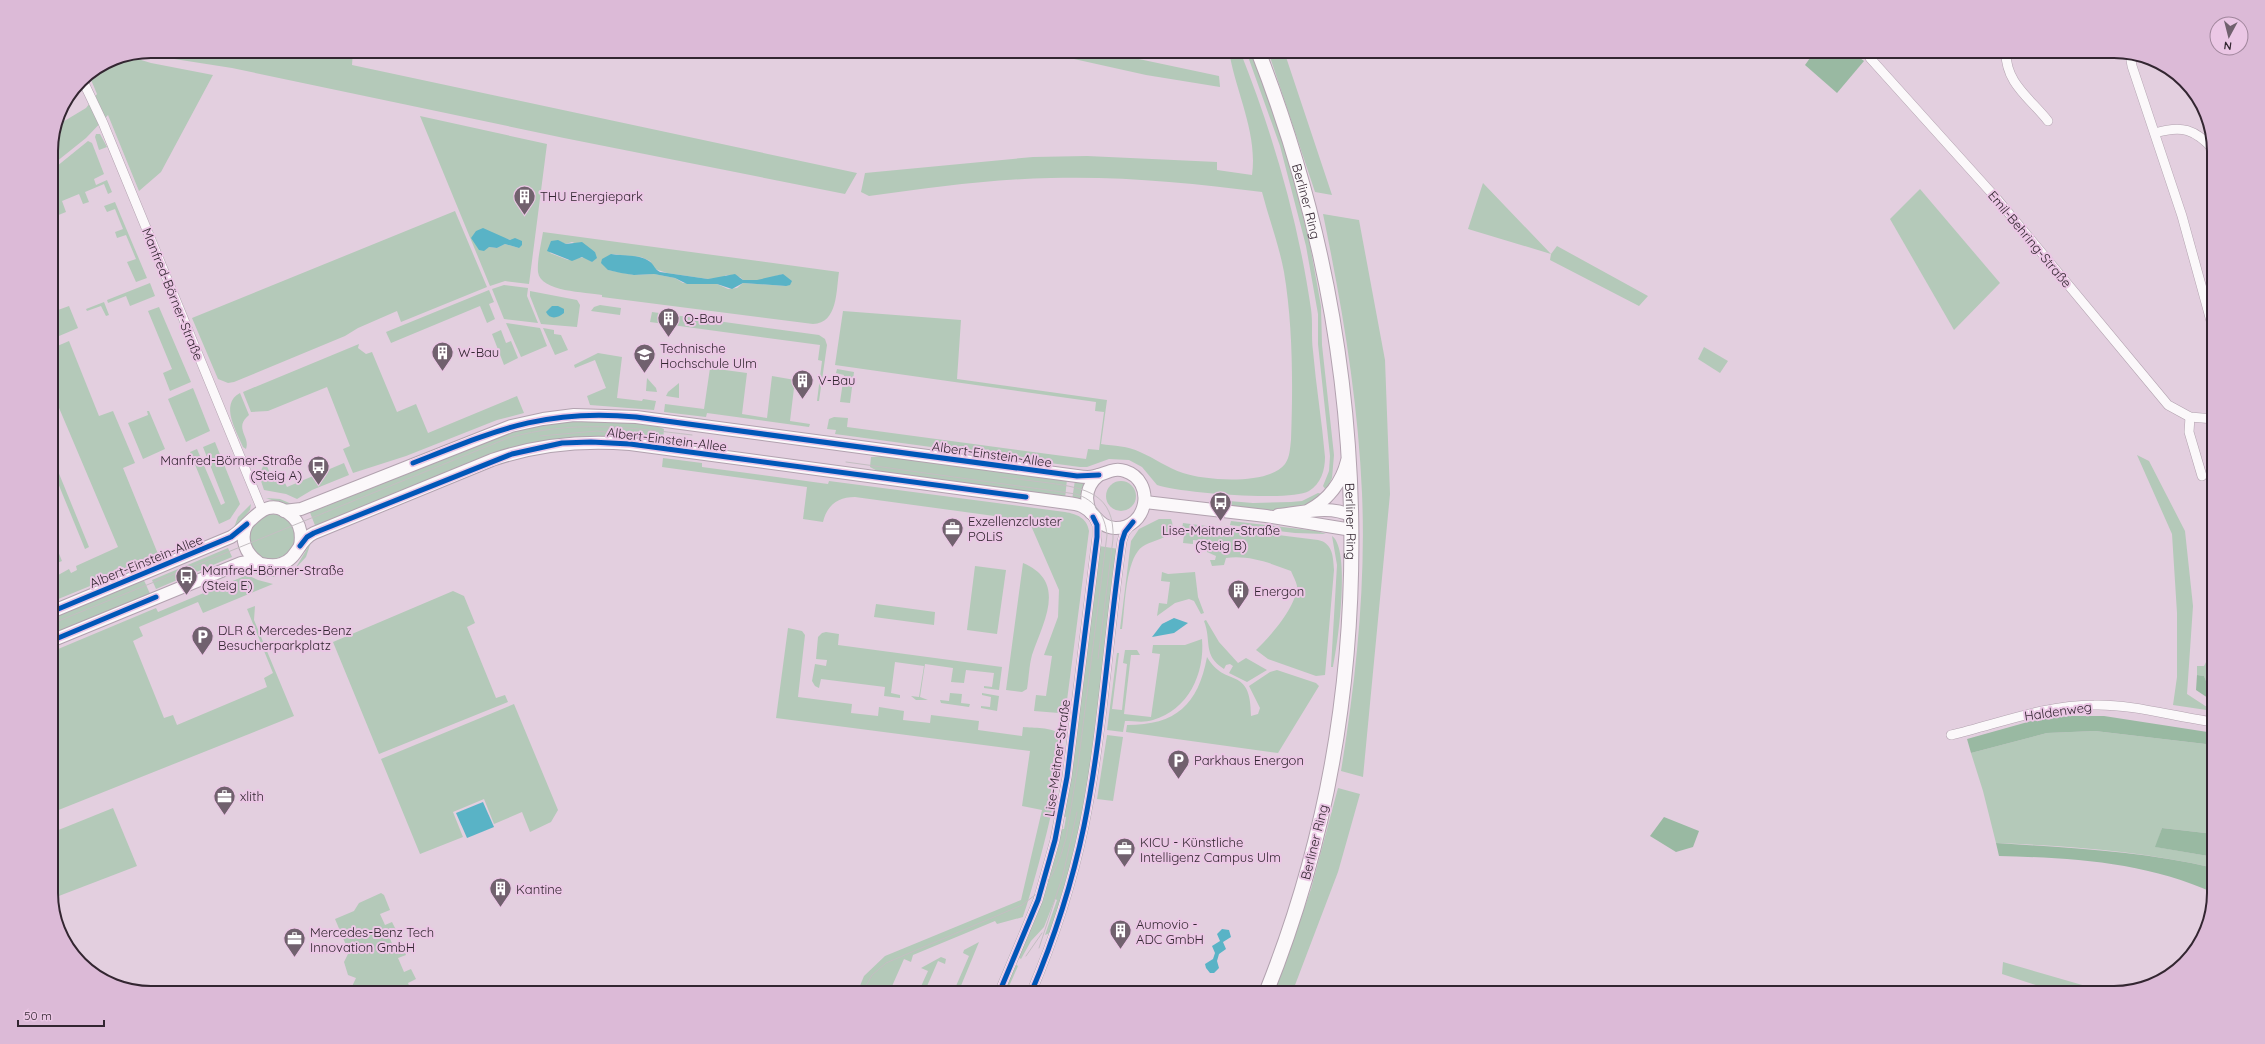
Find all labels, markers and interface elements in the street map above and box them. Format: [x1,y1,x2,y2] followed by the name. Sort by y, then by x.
[2209,16,2249,56] north arrow
[2223,38,2233,53] text: N
[1289,162,1324,240] street label: Berliner Ring
[511,183,537,216] building icon: THU Energiepark
[1985,187,2075,291] street label: Emil-Behring-Straße
[540,188,643,204] place label: THU Energiepark
[139,225,207,363] street label: Manfred-Börner-Straße
[655,305,681,338] building icon: Q-Bau
[684,310,723,326] place label: Q-Bau
[429,339,455,372] building icon: W-Bau
[660,340,757,371] place label: Technische Hochschule Ulm
[631,342,657,375] school or university icon: Technische Hochschule Ulm
[458,344,499,360] place label: W-Bau
[790,367,816,400] building icon: V-Bau
[818,372,855,388] place label: V-Bau
[606,424,728,454] street label: Albert-Einstein-Allee
[931,438,1053,470] street label: Albert-Einstein-Allee
[160,452,302,483] place label: Manfred-Börner-Straße (Steig A)
[305,454,331,487] bus stop icon: Manfred-Börner-Straße (Steig A)
[1342,482,1359,560] street label: Berliner Ring
[1208,489,1234,522] bus stop icon: Lise-Meitner-Straße (Steig B)
[968,513,1062,544] place label: Exzellenzcluster POLiS
[939,515,965,548] office icon: Exzellenzcluster POLiS
[1162,522,1280,553] place label: Lise-Meitner-Straße (Steig B)
[87,531,205,591] street label: Albert-Einstein-Allee
[202,562,344,593] place label: Manfred-Börner-Straße (Steig E)
[174,564,200,597] bus stop icon: Manfred-Börner-Straße (Steig E)
[1226,578,1252,611] building icon: Energon
[1254,583,1304,599] place label: Energon
[218,622,352,653] place label: DLR & Mercedes-Benz Besucherparkplatz
[190,624,216,657] parking icon: DLR & Mercedes-Benz Besucherparkplatz
[1041,698,1073,818] street label: Lise-Meitner-Straße
[2023,698,2093,724] street label: Haldenweg
[1166,747,1192,780] parking icon: Parkhaus Energon
[1194,752,1304,768] place label: Parkhaus Energon
[211,783,237,816] office icon: xlith
[240,788,264,804] place label: xlith
[1297,803,1331,881] street label: Berliner Ring
[1140,834,1281,865] place label: KICU - Künstliche Intelligenz Campus Ulm
[1112,836,1138,869] office icon: KICU - Künstliche Intelligenz Campus Ulm
[487,876,513,909] building icon: Kantine
[516,881,562,897] place label: Kantine
[1136,916,1204,947] place label: Aumovio - ADC GmbH
[1107,918,1133,951] building icon: Aumovio - ADC GmbH
[310,924,434,955] place label: Mercedes-Benz Tech Innovation GmbH
[282,926,308,959] office icon: Mercedes-Benz Tech Innovation GmbH
[18,1002,104,1028] scale bar
[24,1008,52,1023] text: 50 m

